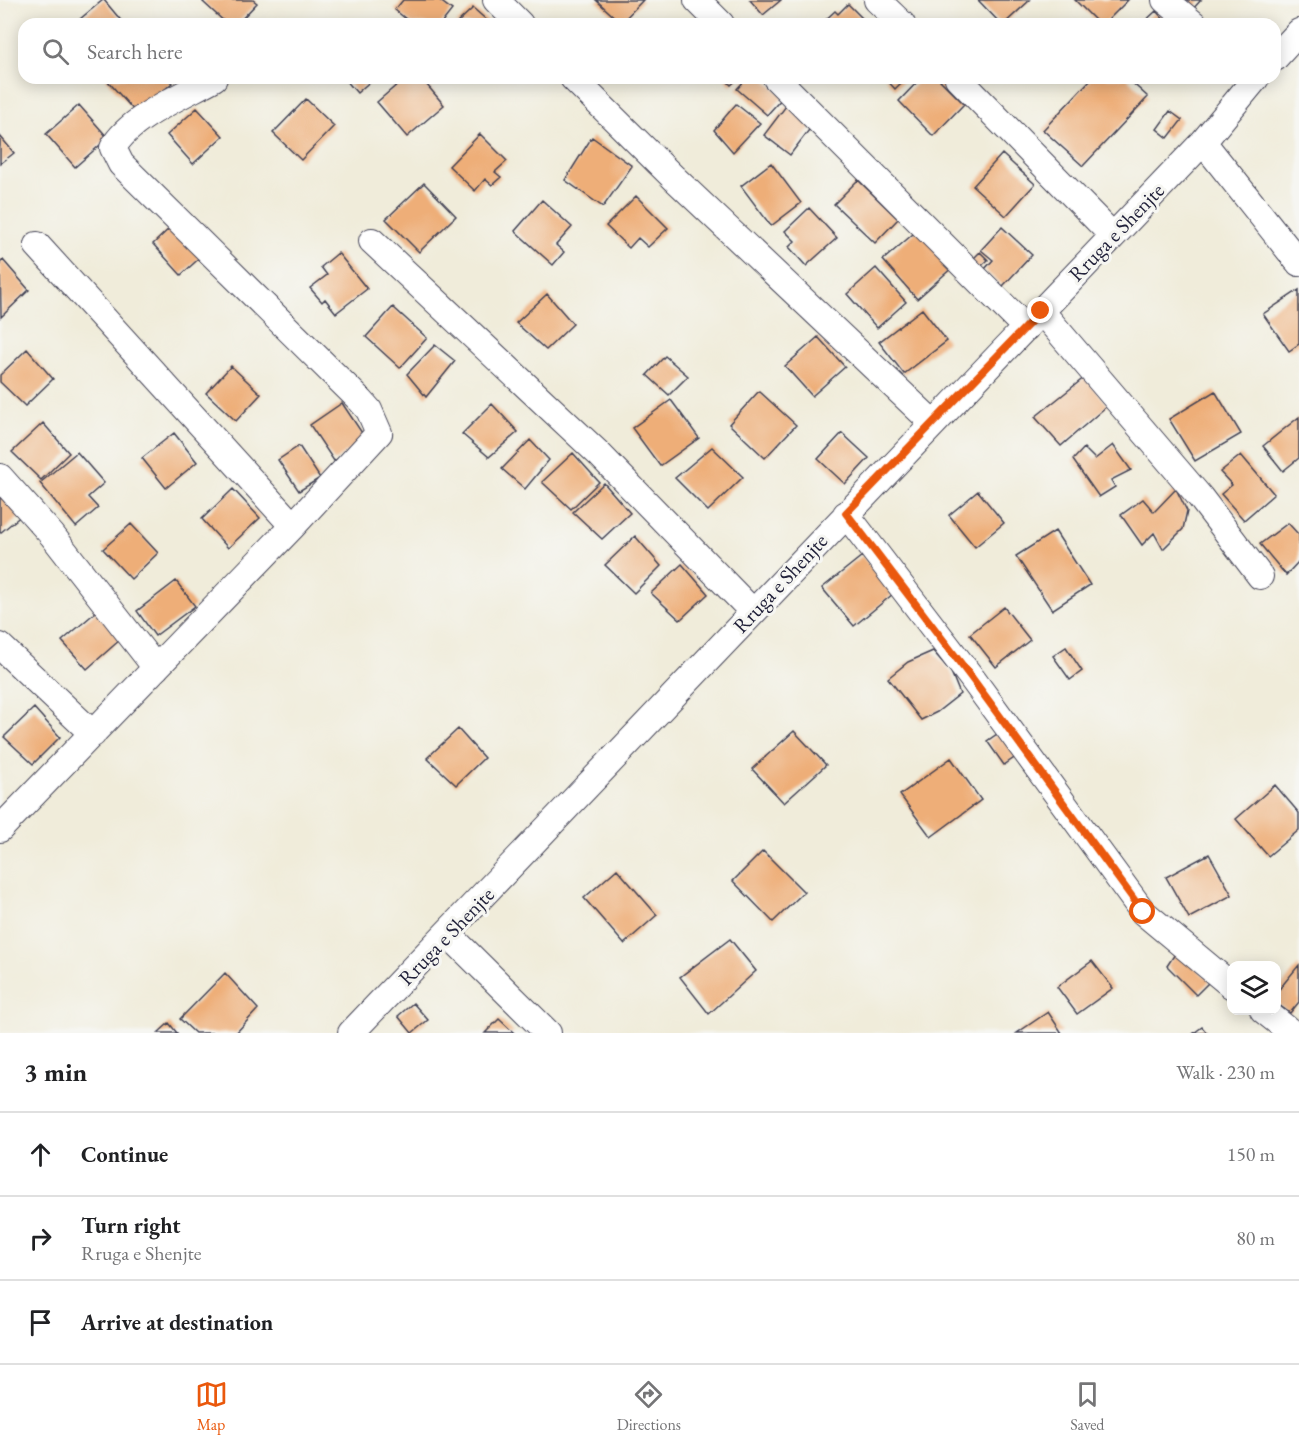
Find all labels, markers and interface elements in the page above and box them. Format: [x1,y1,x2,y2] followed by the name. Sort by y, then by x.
[18,18,1281,84] search box
[39,35,72,68] icon: search
[87,37,182,66] text: Search here
[1062,177,1170,287] street label: Rruga e Shenjte
[1027,297,1053,323] route end
[727,528,833,638] street label: Rruga e Shenjte
[392,881,500,991] street label: Rruga e Shenjte
[1129,898,1155,924] route start
[1227,961,1281,1015] map controls
[1227,961,1281,1015] button: layers
[24,1055,87,1089] text: 3 min
[1176,1059,1275,1085] text: Walk · 230 m
[24,1138,57,1171] icon: ahead
[81,1140,168,1169] text: Continue
[1227,1141,1275,1167] text: 150 m
[81,1211,180,1240] text: Turn right
[24,1222,57,1255] icon: right
[1236,1225,1275,1251] text: 80 m
[81,1240,202,1266] text: Rruga e Shenjte
[24,1306,57,1339] icon: arrive
[81,1308,273,1337] text: Arrive at destination
[195,1378,228,1435] tab: Map
[617,1378,681,1435] tab: Directions
[1070,1378,1104,1435] tab: Saved

